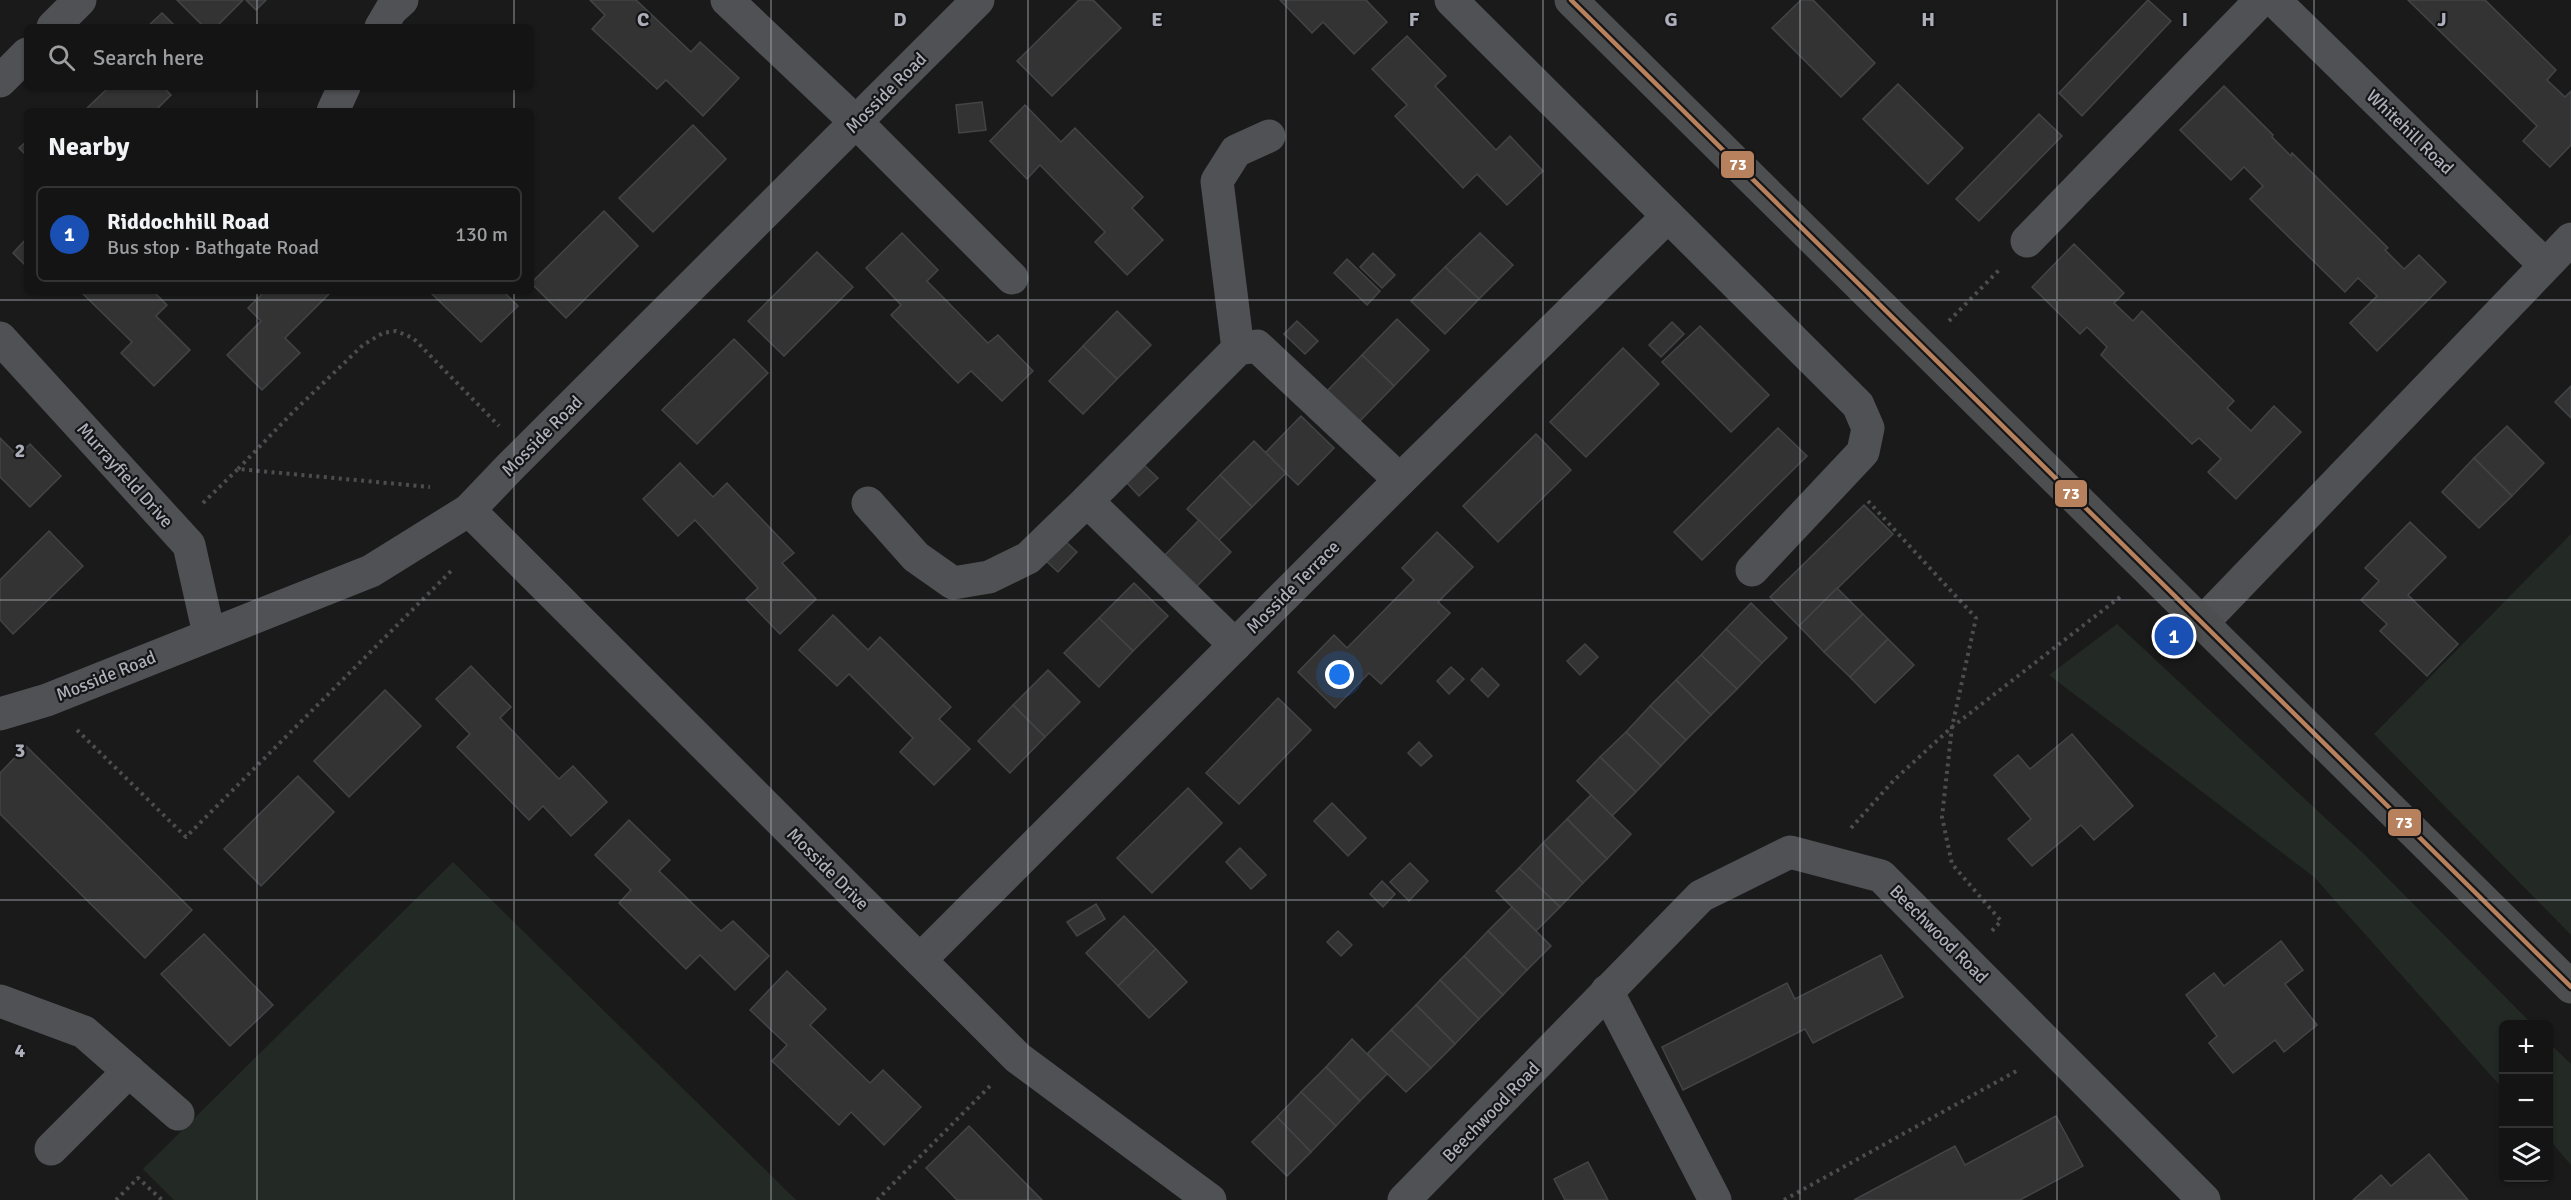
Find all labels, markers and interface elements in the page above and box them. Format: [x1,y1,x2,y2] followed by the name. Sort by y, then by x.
[637,7,649,32] text: C
[893,7,907,32] text: D
[1151,7,1163,32] text: E
[1409,7,1420,32] text: F
[1664,7,1678,32] text: G
[1921,7,1935,32] text: H
[2182,7,2188,32] text: I
[2437,7,2447,32] text: J
[24,24,534,90] search box
[45,41,78,74] icon: search
[93,44,204,71] text: Search here
[841,48,931,138] street label: Mosside Road
[2362,85,2458,179] street label: Whitehill Road
[48,131,129,163] text: Nearby
[1720,150,1755,179] line badge: 73
[1729,155,1747,175] text: 73
[107,208,269,235] text: Riddochhill Road
[64,222,75,247] text: 1
[455,222,508,247] text: 130 m
[107,235,319,260] text: Bus stop · Bathgate Road
[497,391,587,481] street label: Mosside Road
[72,418,178,532] street label: Murrayfield Drive
[15,438,25,463] text: 2
[2054,479,2088,508] line badge: 73
[2062,484,2080,504] text: 73
[1242,536,1344,638] street label: Mosside Terrace
[2154,614,2194,658] pin: 1
[53,646,159,706] street label: Mosside Road
[1325,660,1354,689] your location
[15,738,25,763] text: 3
[2387,808,2422,837] line badge: 73
[2395,813,2413,833] text: 73
[782,823,874,915] street label: Mosside Drive
[1885,880,1993,988] street label: Beechwood Road
[2499,1020,2553,1182] map controls
[2499,1020,2553,1074] button: +
[15,1038,26,1063] text: 4
[1438,1057,1544,1167] street label: Beechwood Road
[2499,1074,2553,1128] button: −
[2499,1128,2553,1182] button: layers

